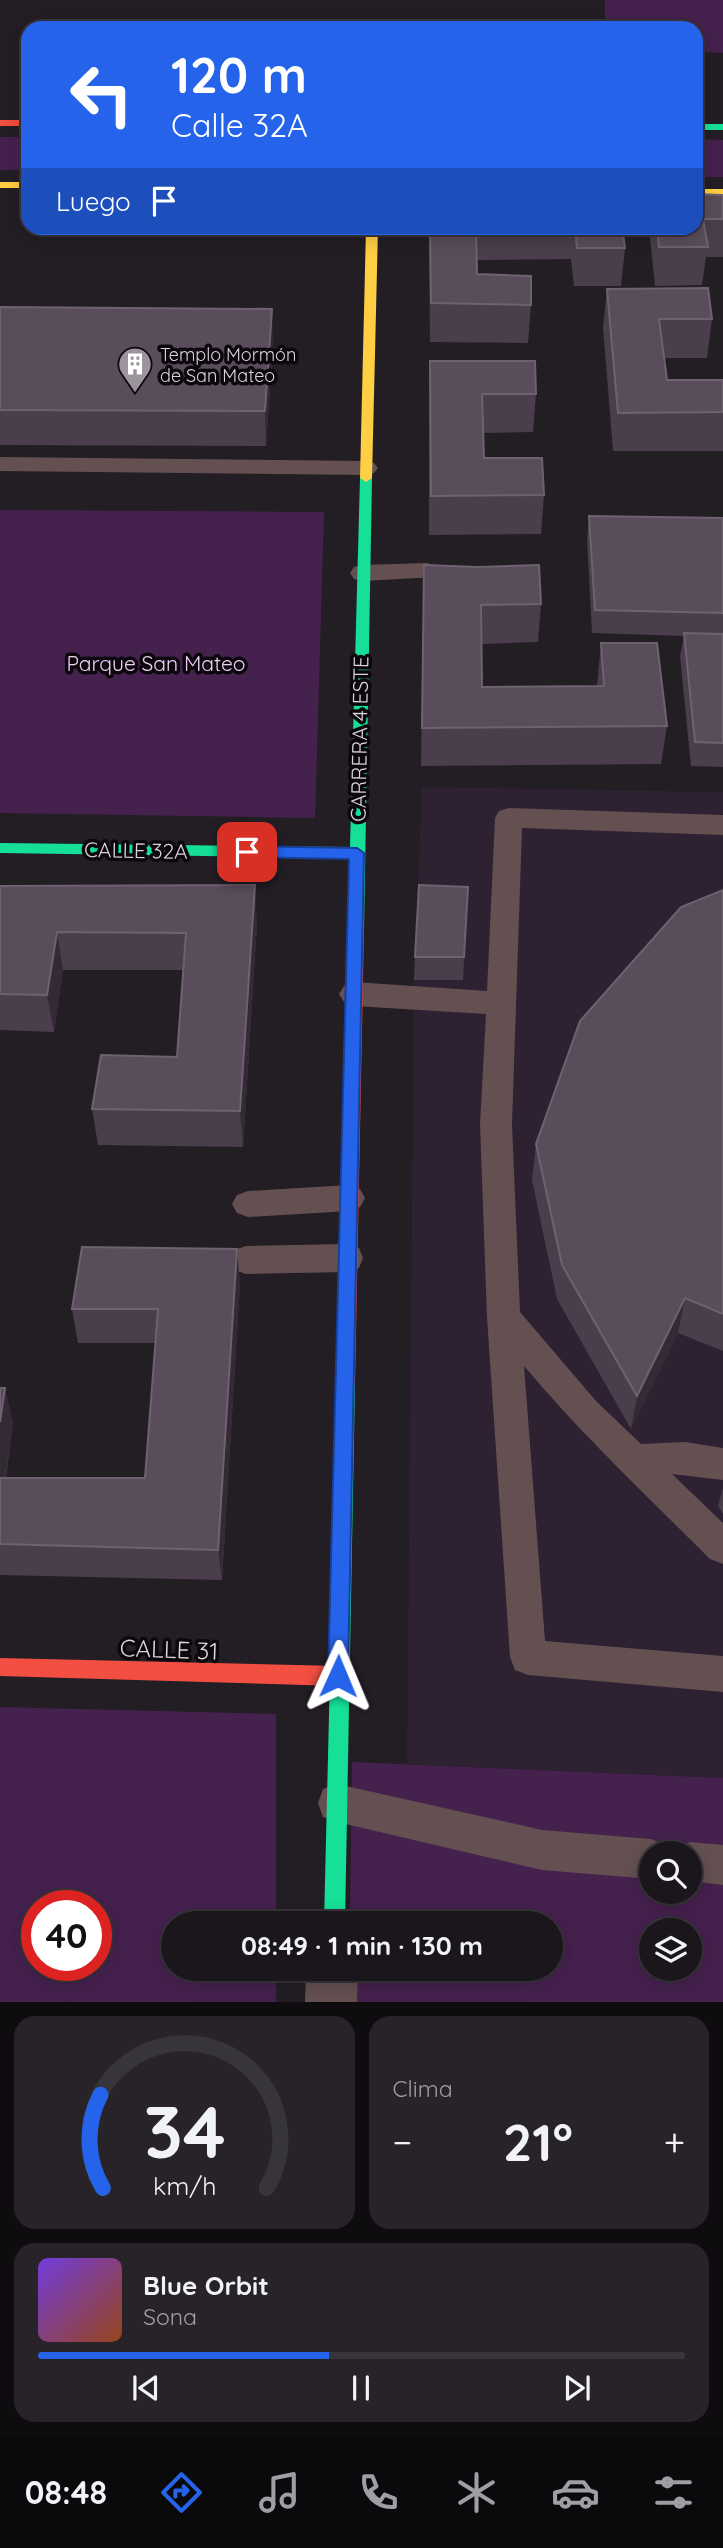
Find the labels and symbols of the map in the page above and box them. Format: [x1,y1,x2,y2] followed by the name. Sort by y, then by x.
[160,343,296,387] place label: Templo Mormón de San Mateo
[116,345,154,394] building icon: Templo Mormón de San Mateo
[66,650,246,676] park label: Parque San Mateo
[345,656,373,822] street label: CARRERA 4 ESTE
[217,822,277,882] pin
[84,836,188,864] street label: CALLE 32A
[119,1632,219,1666] street label: CALLE 31
[301,1639,375,1713] position arrow
[21,1890,112,1981] speed limit sign: 40

